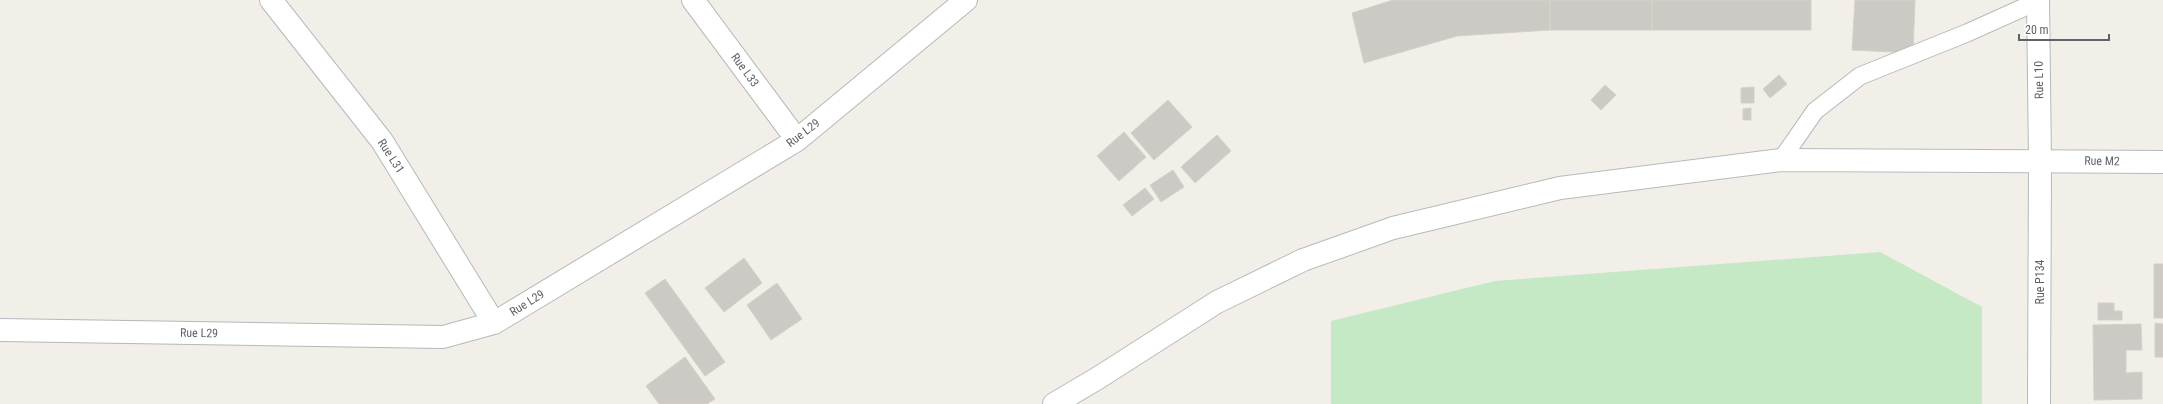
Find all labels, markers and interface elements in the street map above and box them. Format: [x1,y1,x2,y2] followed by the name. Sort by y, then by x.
[2019,16,2109,42] scale bar
[2025,23,2049,37] text: 20 m
[728,50,762,90] street label: Rue L33
[2032,61,2046,99] street label: Rue L10
[784,116,822,150] street label: Rue L29
[375,136,407,176] street label: Rue L31
[2084,154,2120,168] street label: Rue M2
[2033,259,2047,304] street label: Rue P134
[507,287,547,319] street label: Rue L29
[180,326,218,340] street label: Rue L29

